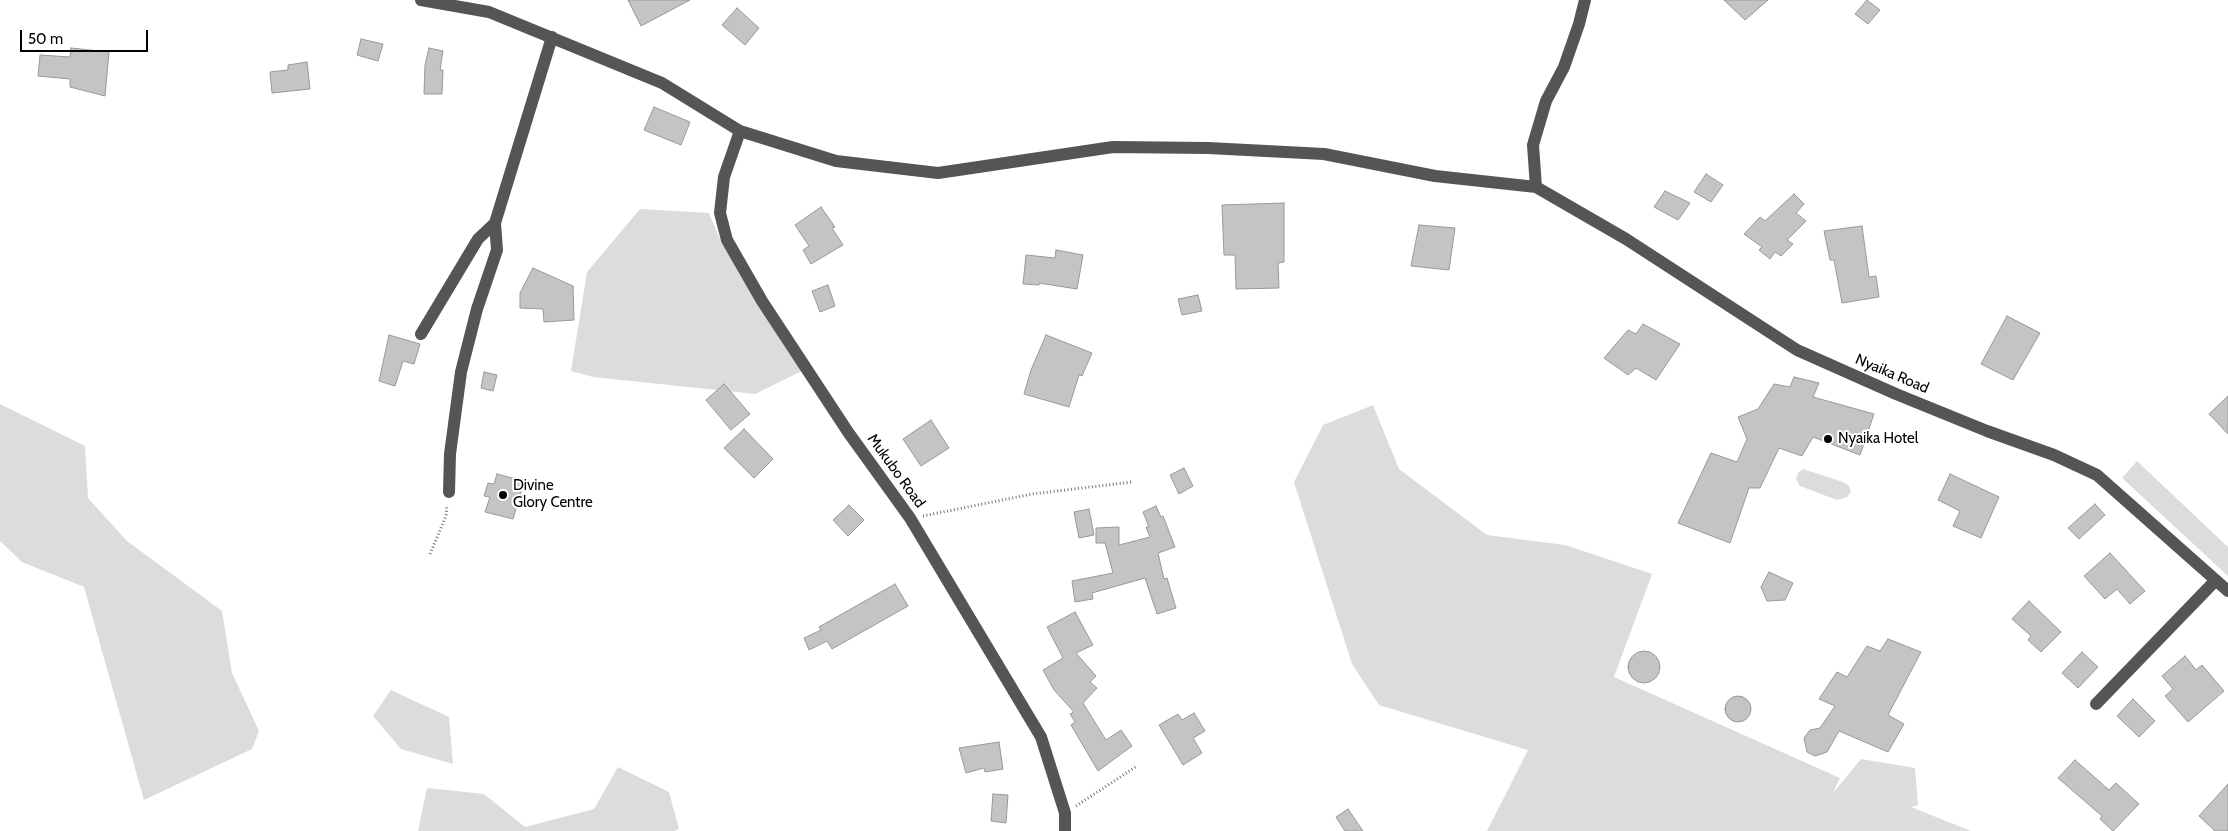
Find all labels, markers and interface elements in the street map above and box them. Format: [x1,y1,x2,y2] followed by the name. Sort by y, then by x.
[22,20,150,52] scale bar
[28,30,63,48] text: 50 m
[1853,350,1931,398] street label: Nyaika Road
[1838,430,1918,448] place label: Nyaika Hotel
[863,431,929,511] street label: Mukubo Road
[1822,433,1834,445] marker: Nyaika Hotel
[513,477,593,512] place label: Divine Glory Centre
[497,489,509,501] marker: Divine Glory Centre

